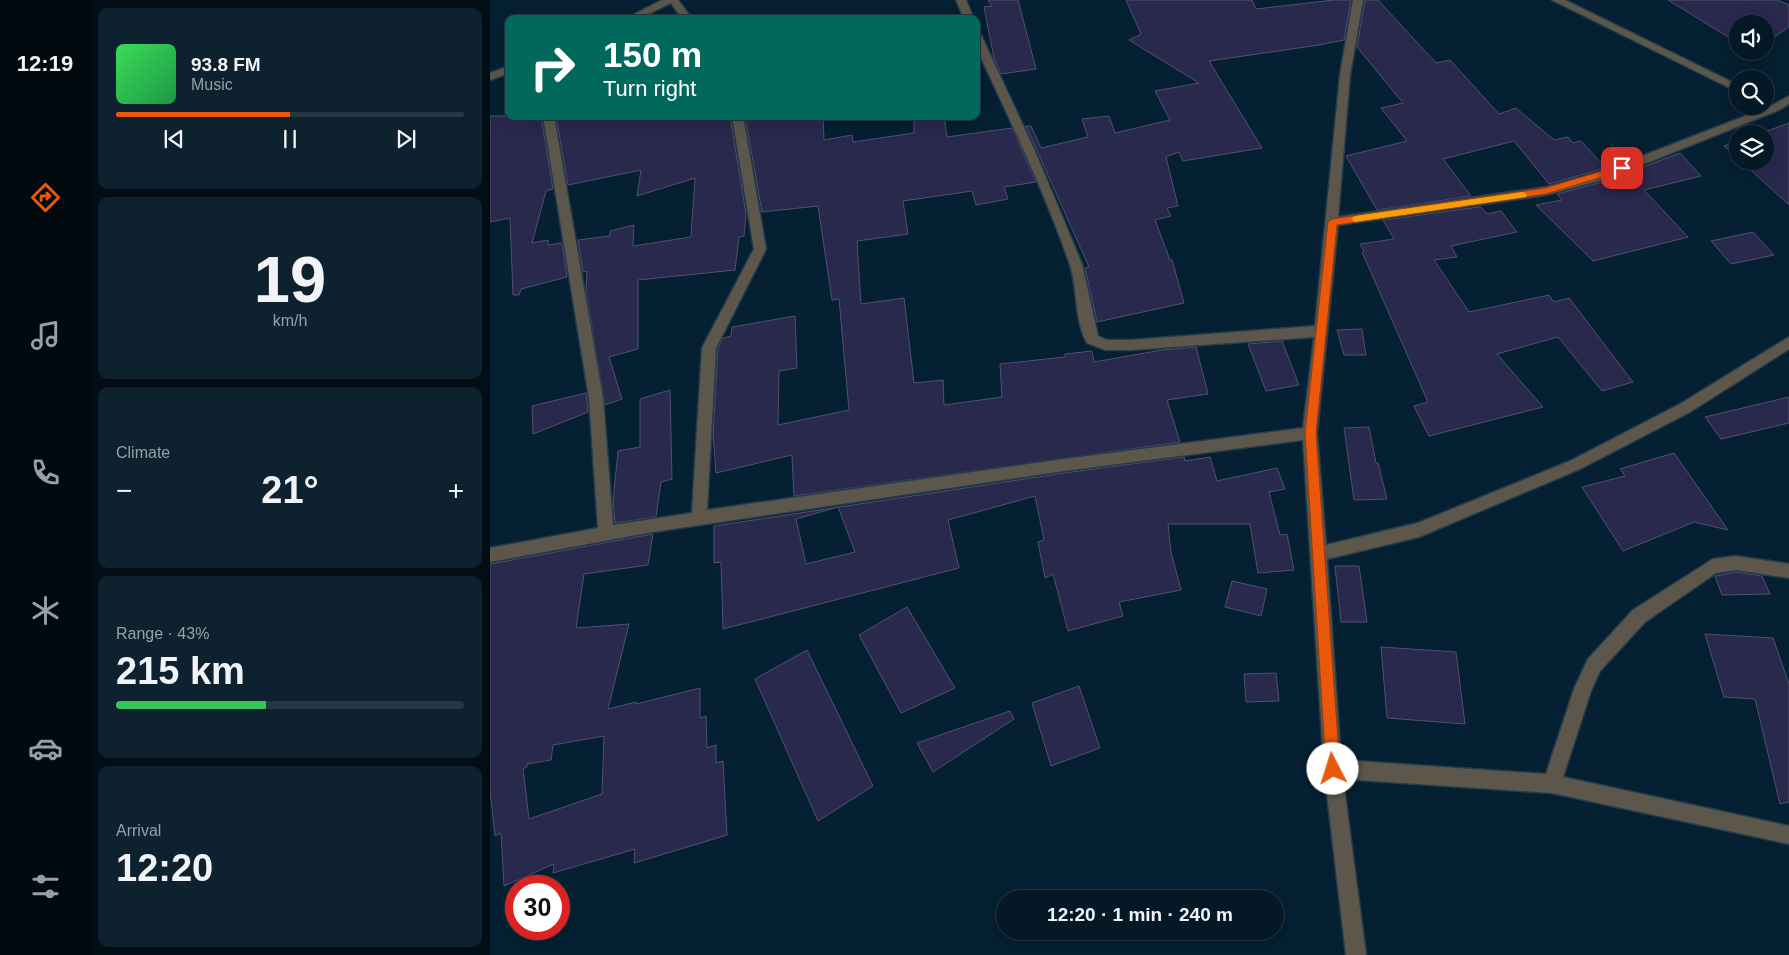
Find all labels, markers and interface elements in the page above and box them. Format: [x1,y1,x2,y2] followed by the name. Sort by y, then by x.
[1729,15,1774,170] map controls
[1729,15,1774,60] button: sound
[520,35,585,100] icon: right
[603,35,702,74] text: 150 m
[17,51,73,76] text: 12:19
[191,54,261,75] text: 93.8 FM
[1729,70,1774,115] button: search
[191,76,233,93] text: Music
[603,76,696,101] text: Turn right
[160,125,188,153] icon: previous
[276,125,304,153] icon: pause
[392,125,420,153] icon: next
[1729,125,1774,170] button: layers
[1601,147,1643,189] pin
[1608,154,1636,182] icon: arrive
[28,180,63,215] icon: directions
[254,243,326,316] text: 19
[273,312,307,329] text: km/h
[28,318,63,353] icon: music
[116,444,170,461] text: Climate
[28,455,63,490] icon: phone
[261,469,319,511] text: 21°
[116,475,132,506] text: −
[448,475,464,506] text: +
[28,593,63,628] icon: climate
[116,625,209,642] text: Range · 43%
[116,650,245,692] text: 215 km
[28,731,63,766] icon: car
[1306,742,1358,794] position arrow
[116,822,161,839] text: Arrival
[116,847,213,889] text: 12:20
[28,869,63,904] icon: filters
[505,875,570,940] speed limit sign: 30
[1047,904,1233,925] text: 12:20 · 1 min · 240 m

